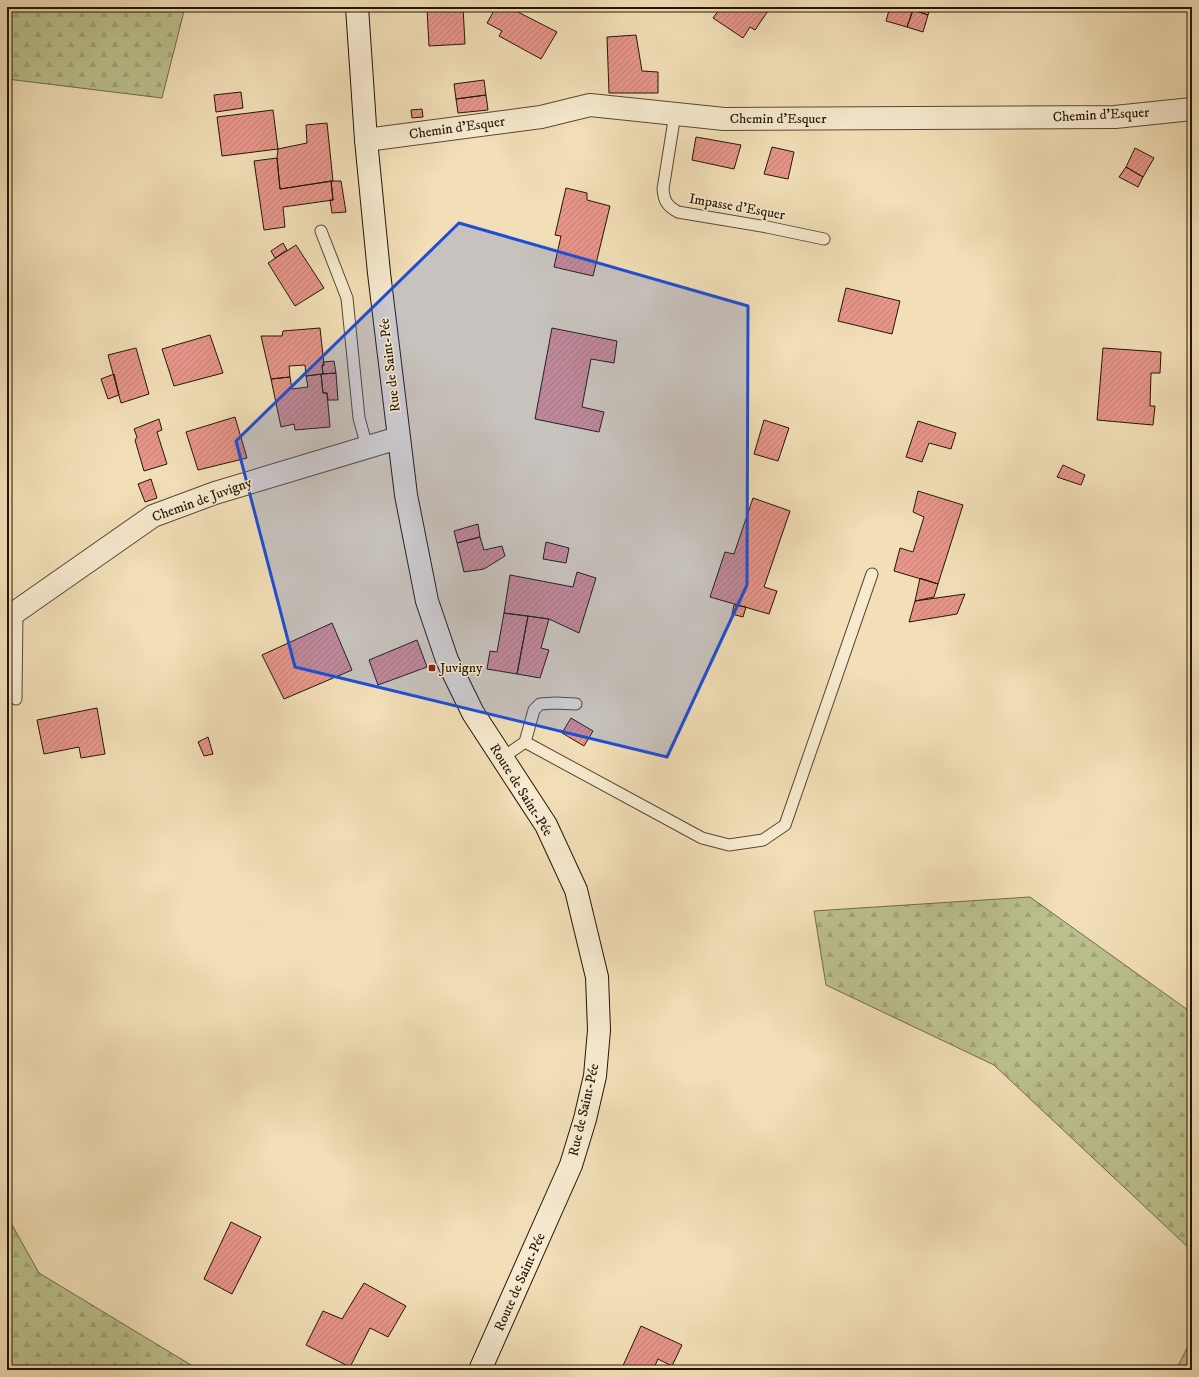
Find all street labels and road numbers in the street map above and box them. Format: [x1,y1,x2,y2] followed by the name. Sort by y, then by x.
[1052,103,1151,127] street label: Chemin d'Esquer
[730,110,827,128] street label: Chemin d'Esquer
[408,112,507,144] street label: Chemin d'Esquer
[688,190,787,224] street label: Impasse d'Esquer
[375,317,405,413] street label: Rue de Saint-Pée
[150,473,255,526] street label: Chemin de Juvigny
[485,740,557,840] street label: Route de Saint-Pée
[565,1062,603,1158] street label: Rue de Saint-Pée
[490,1230,550,1334] street label: Route de Saint-Pée

